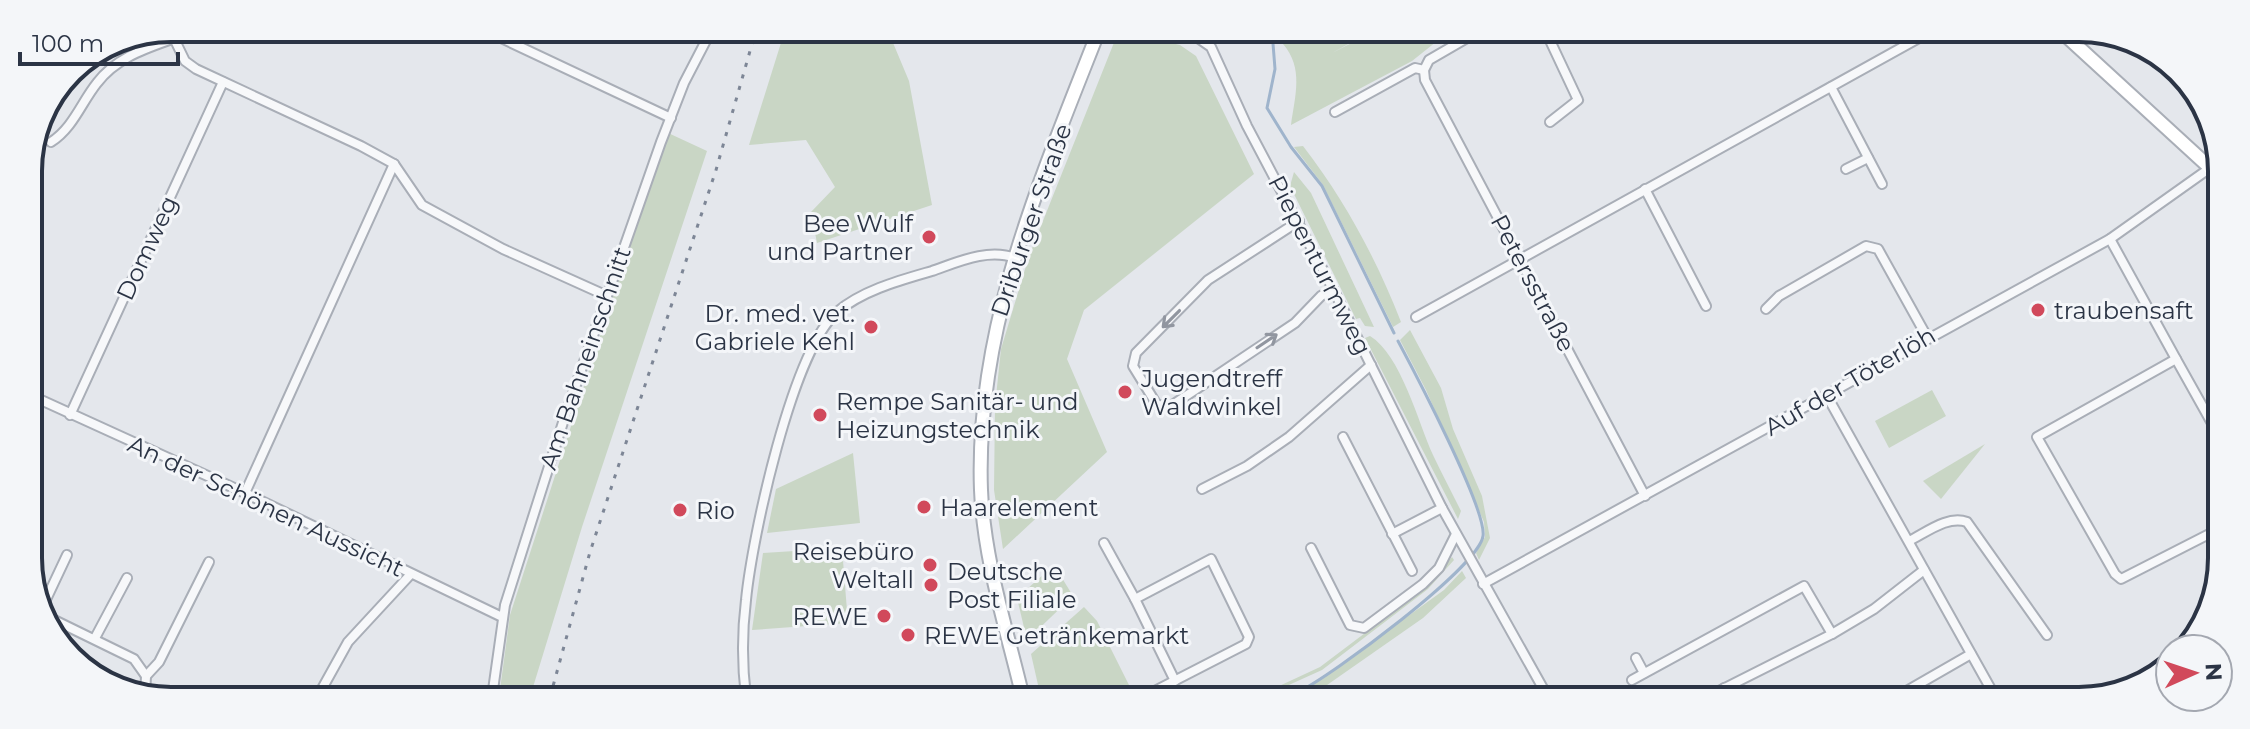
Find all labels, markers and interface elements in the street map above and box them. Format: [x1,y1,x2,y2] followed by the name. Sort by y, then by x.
[20,16,178,66] scale bar
[32,29,104,58] text: 100 m
[984,120,1078,320] street label: Driburger Straße
[1262,170,1378,360] street label: Piepenturmweg
[110,191,184,305] street label: Domweg
[767,209,914,266] place label: Bee Wulf und Partner
[1485,209,1581,357] street label: Petersstraße
[920,228,938,246] marker: Bee Wulf und Partner
[533,243,637,473] street label: Am Bahneinschnitt
[2054,296,2194,325] place label: traubensaft
[695,299,855,356] place label: Dr. med. vet. Gabriele Kehl
[2029,301,2047,319] marker: traubensaft
[1162,309,1181,328] one-way arrow
[862,318,880,336] marker: Dr. med. vet. Gabriele Kehl
[1759,320,1941,442] street label: Auf der Töterlöh
[1256,333,1278,349] one-way arrow
[1140,364,1283,421] place label: Jugendtreff Waldwinkel
[1116,383,1134,401] marker: Jugendtreff Waldwinkel
[836,387,1079,444] place label: Rempe Sanitär- und Heizungstechnik
[811,406,829,424] marker: Rempe Sanitär- und Heizungstechnik
[123,429,409,583] street label: An der Schönen Aussicht
[940,493,1099,522] place label: Haarelement
[696,496,735,525] place label: Rio
[915,498,933,516] marker: Haarelement
[671,501,689,519] marker: Rio
[793,537,914,594] place label: Reisebüro Weltall
[921,556,939,574] marker: Reisebüro Weltall
[947,557,1076,614] place label: Deutsche Post Filiale
[922,576,940,594] marker: Deutsche Post Filiale
[792,602,868,631] place label: REWE
[875,607,893,625] marker: REWE
[924,621,1189,650] place label: REWE Getränkemarkt
[899,626,917,644] marker: REWE Getränkemarkt
[2154,633,2234,713] north arrow
[2200,662,2227,682] text: N

